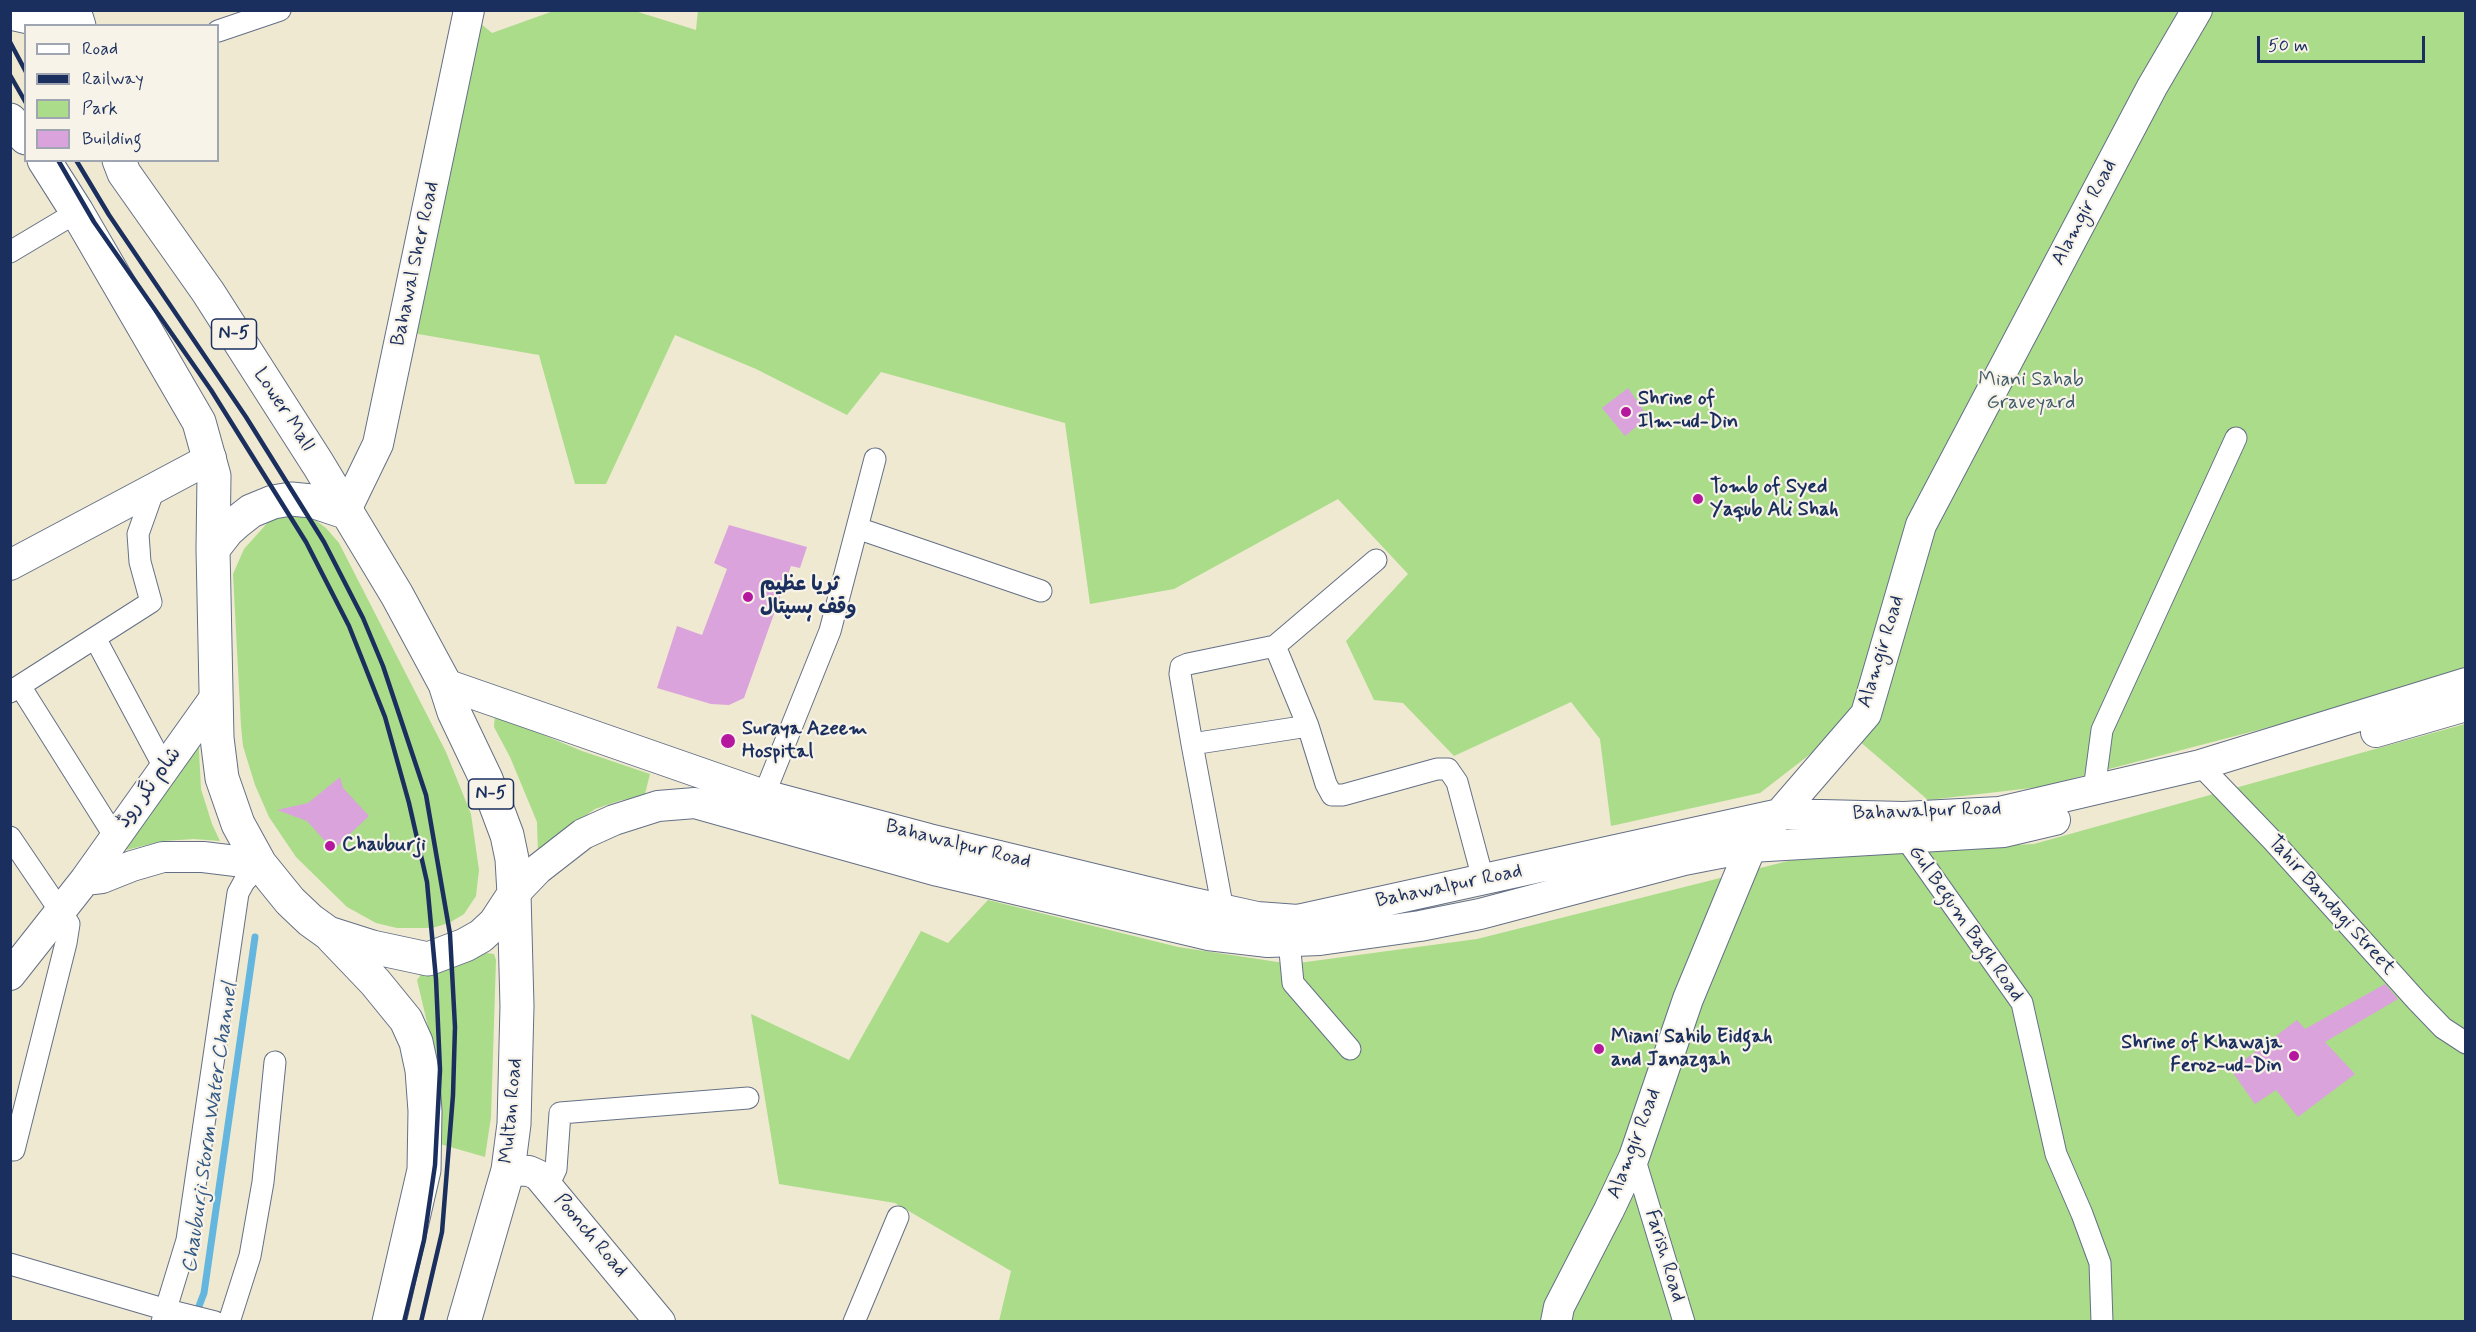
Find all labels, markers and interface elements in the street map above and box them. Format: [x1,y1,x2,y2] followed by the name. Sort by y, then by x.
[24,24,219,162] legend
[2260,24,2428,62] scale bar
[2268,34,2308,58] text: 50 m
[82,37,118,61] text: Road
[82,67,144,91] text: Railway
[82,97,118,121] text: Park
[82,127,142,151] text: Building
[2047,156,2123,270] street label: Alamgir Road
[387,180,445,348] street label: Bahawal Sher Road
[212,319,256,349] road number: N-5
[247,364,319,456] street label: Lower Mall
[1978,369,2084,416] park label: Miani Sahab Graveyard
[1638,388,1738,435] place label: Shrine of Ilm-ud-Din
[1619,405,1633,419] marker: Shrine of Ilm-ud-Din
[1710,476,1839,523] place label: Tomb of Syed Yaqub Ali Shah
[1691,492,1705,506] marker: Tomb of Syed Yaqub Ali Shah
[760,574,857,621] place label: ثریا عظیم وقف ہسپتال
[741,590,755,604] marker: ثریا عظیم وقف ہسپتال
[1854,593,1910,711] street label: Alamgir Road
[742,718,867,765] place label: Suraya Azeem Hospital
[719,732,737,750] marker: Suraya Azeem Hospital
[113,743,187,833] street label: شام نگر روڈ
[468,779,514,809] road number: N-5
[1852,797,2002,827] street label: Bahawalpur Road
[883,815,1033,875] street label: Bahawalpur Road
[2262,831,2400,981] street label: Tahir Bandagi Street
[342,834,426,858] place label: Chauburji
[323,839,337,853] marker: Chauburji
[1902,841,2028,1007] street label: Gul Begum Bagh Road
[1374,860,1524,914] street label: Bahawalpur Road
[178,981,244,1275] water label: Chauburji Storm Water Channel
[1611,1026,1772,1073] place label: Miani Sahib Eidgah and Janazgah
[2121,1032,2282,1079] place label: Shrine of Khawaja Feroz-ud-Din
[1592,1042,1606,1056] marker: Miani Sahib Eidgah and Janazgah
[2287,1049,2301,1063] marker: Shrine of Khawaja Feroz-ud-Din
[495,1057,529,1165] street label: Multan Road
[1603,1085,1667,1203] street label: Alamgir Road
[548,1189,632,1283] street label: Poonch Road
[1639,1207,1689,1305] street label: Farish Road

